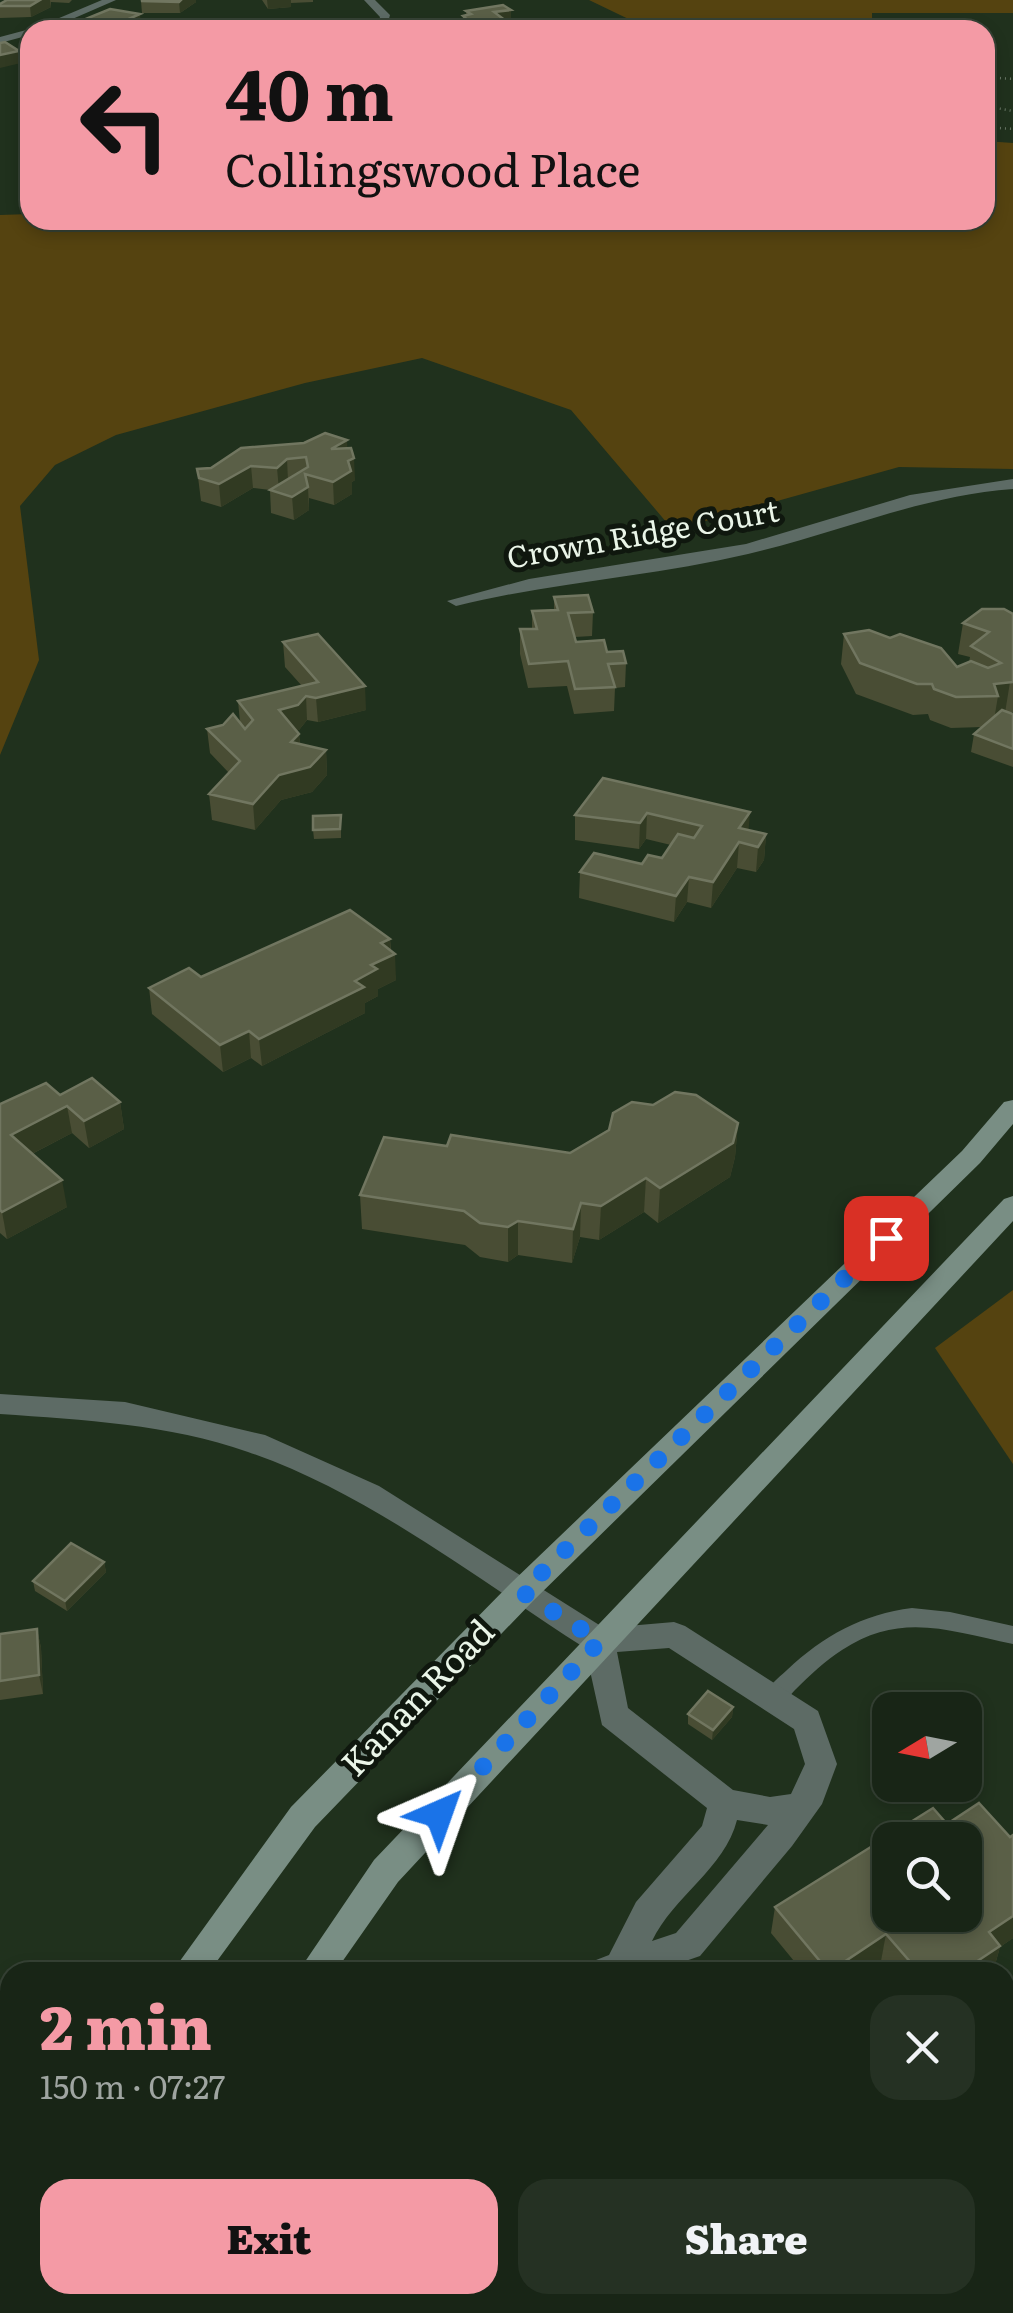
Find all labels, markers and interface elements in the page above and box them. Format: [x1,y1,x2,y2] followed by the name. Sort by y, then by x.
[225,39,394,143] text: 40 m
[60,60,190,190] icon: left
[225,134,641,201] text: Collingswood Place
[503,486,782,578] street label: Crown Ridge Court
[844,1196,929,1281] pin
[859,1211,914,1266] icon: arrive
[327,1606,504,1786] street label: Kanan Road
[872,1692,982,1802] north arrow
[872,1692,982,1932] map controls
[387,1762,491,1866] position arrow
[872,1822,982,1932] button: search
[40,1979,212,2068] text: 2 min
[870,1995,975,2100] button: close
[40,2061,225,2109] text: 150 m · 07:27
[40,2179,498,2294] button: Exit
[518,2179,975,2294] button: Share

